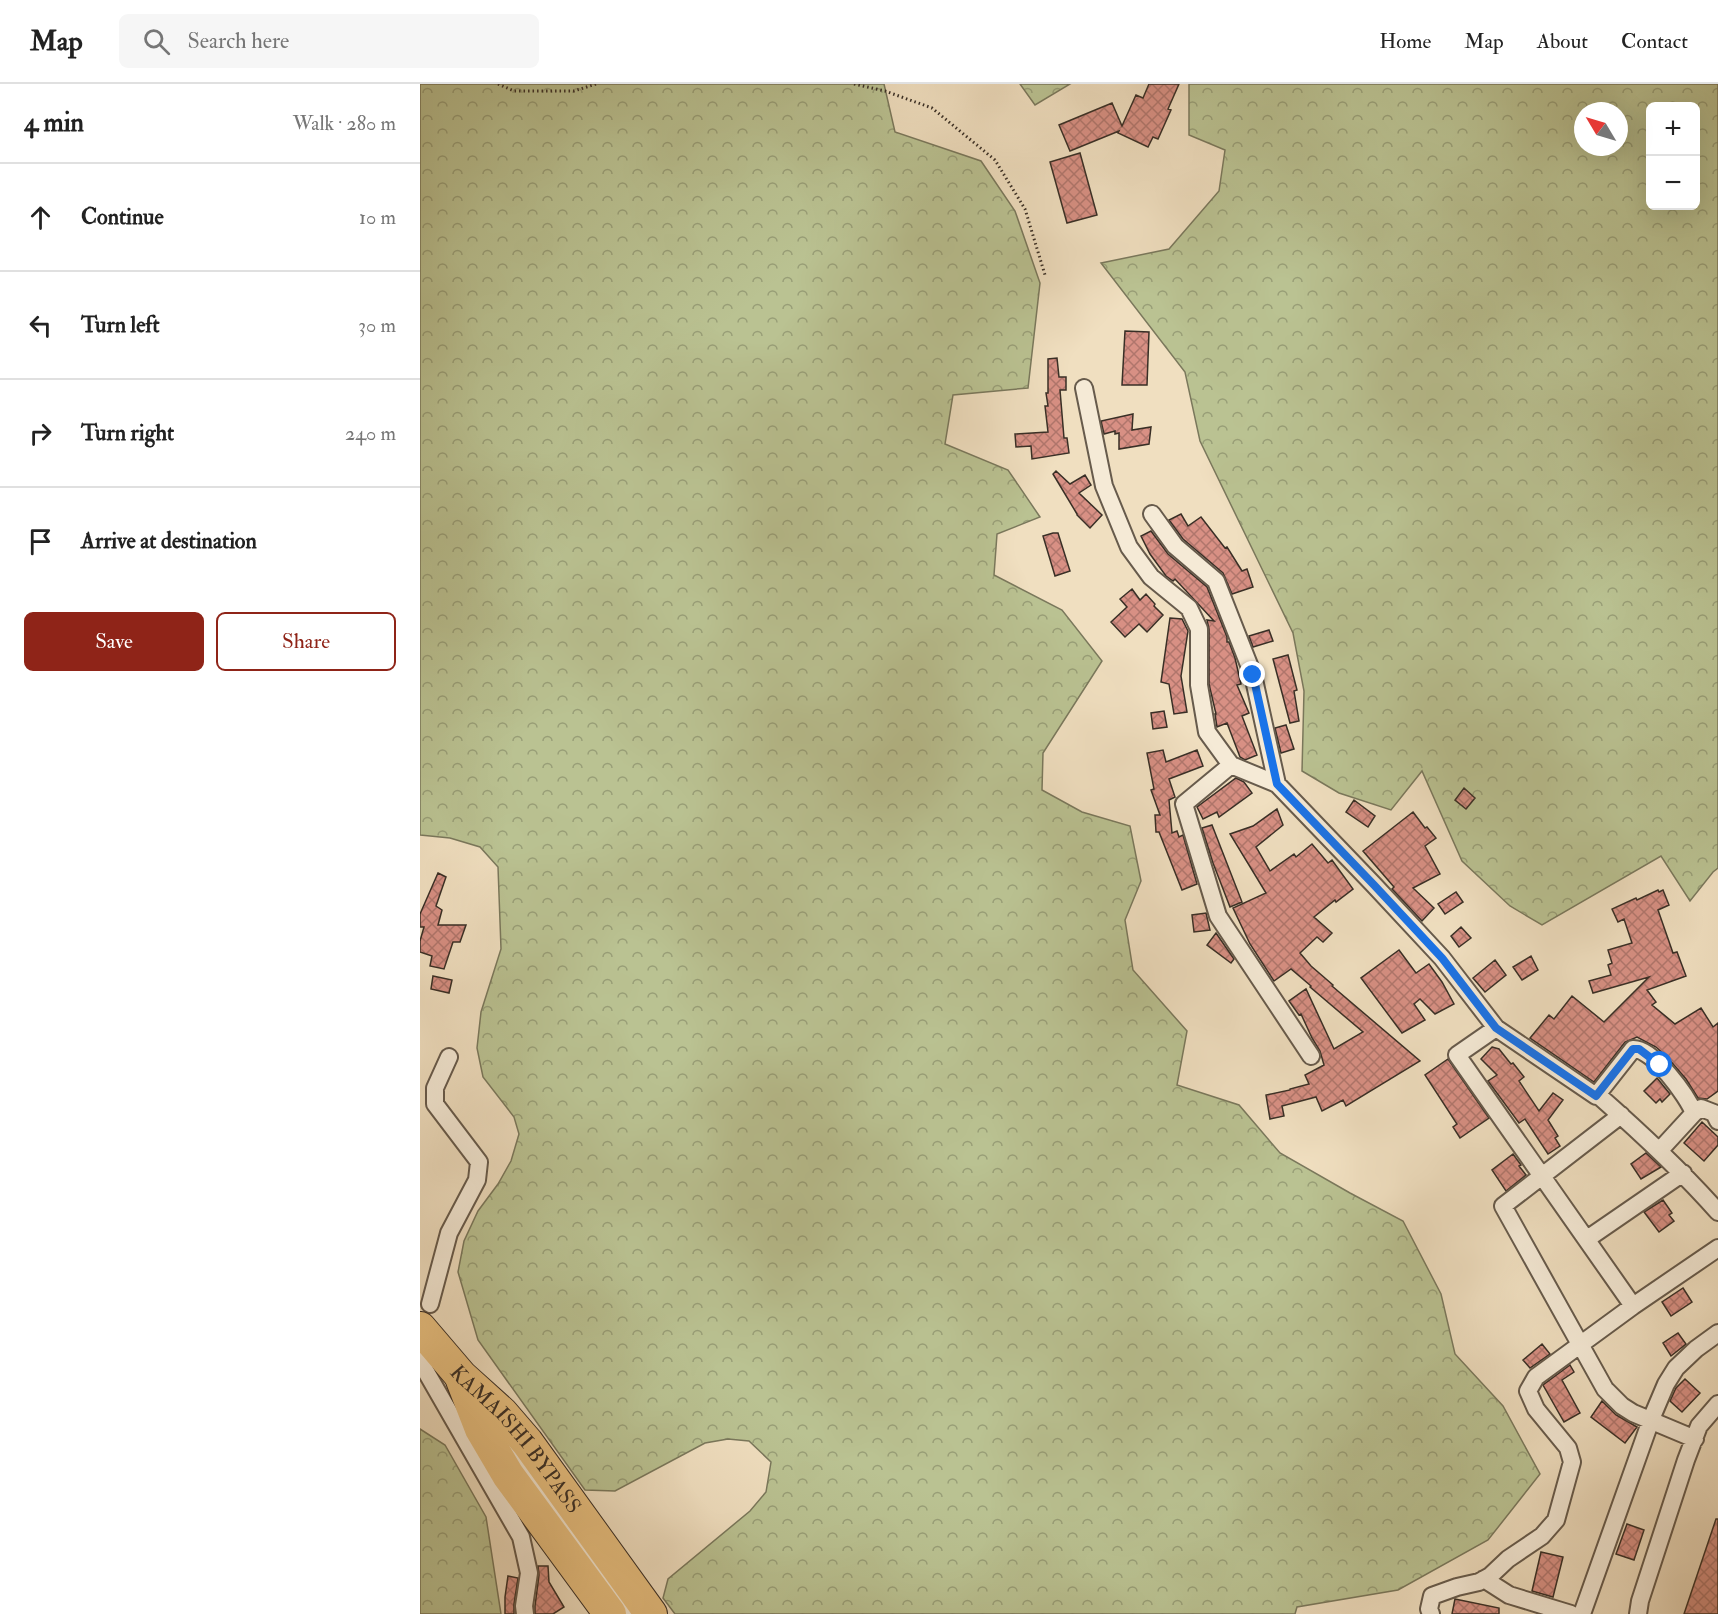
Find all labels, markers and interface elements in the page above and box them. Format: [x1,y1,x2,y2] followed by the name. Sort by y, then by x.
[119,14,539,68] search box
[30,24,83,59] text: Map
[140,25,173,58] icon: search
[188,27,289,55] text: Search here
[1379,28,1431,55] text: Home
[1464,28,1504,55] text: Map
[1537,28,1588,55] text: About
[1621,28,1688,55] text: Contact
[1574,102,1628,156] north arrow
[1646,102,1700,210] map controls
[1646,102,1700,156] button: +
[24,107,84,139] text: 4 min
[293,111,396,136] text: Walk · 280 m
[1646,156,1700,210] button: −
[24,201,57,234] icon: ahead
[81,203,164,231] text: Continue
[359,205,396,230] text: 10 m
[24,309,57,342] icon: left
[81,311,160,339] text: Turn left
[358,313,396,338] text: 30 m
[24,417,57,450] icon: right
[81,419,174,447] text: Turn right
[345,421,396,446] text: 240 m
[24,525,57,558] icon: arrive
[81,527,257,555] text: Arrive at destination
[24,612,204,671] button: Save
[216,612,396,671] button: Share
[1239,661,1265,687] route end
[1646,1051,1672,1077] route start
[444,1360,587,1519] street label: KAMAISHI BYPASS

